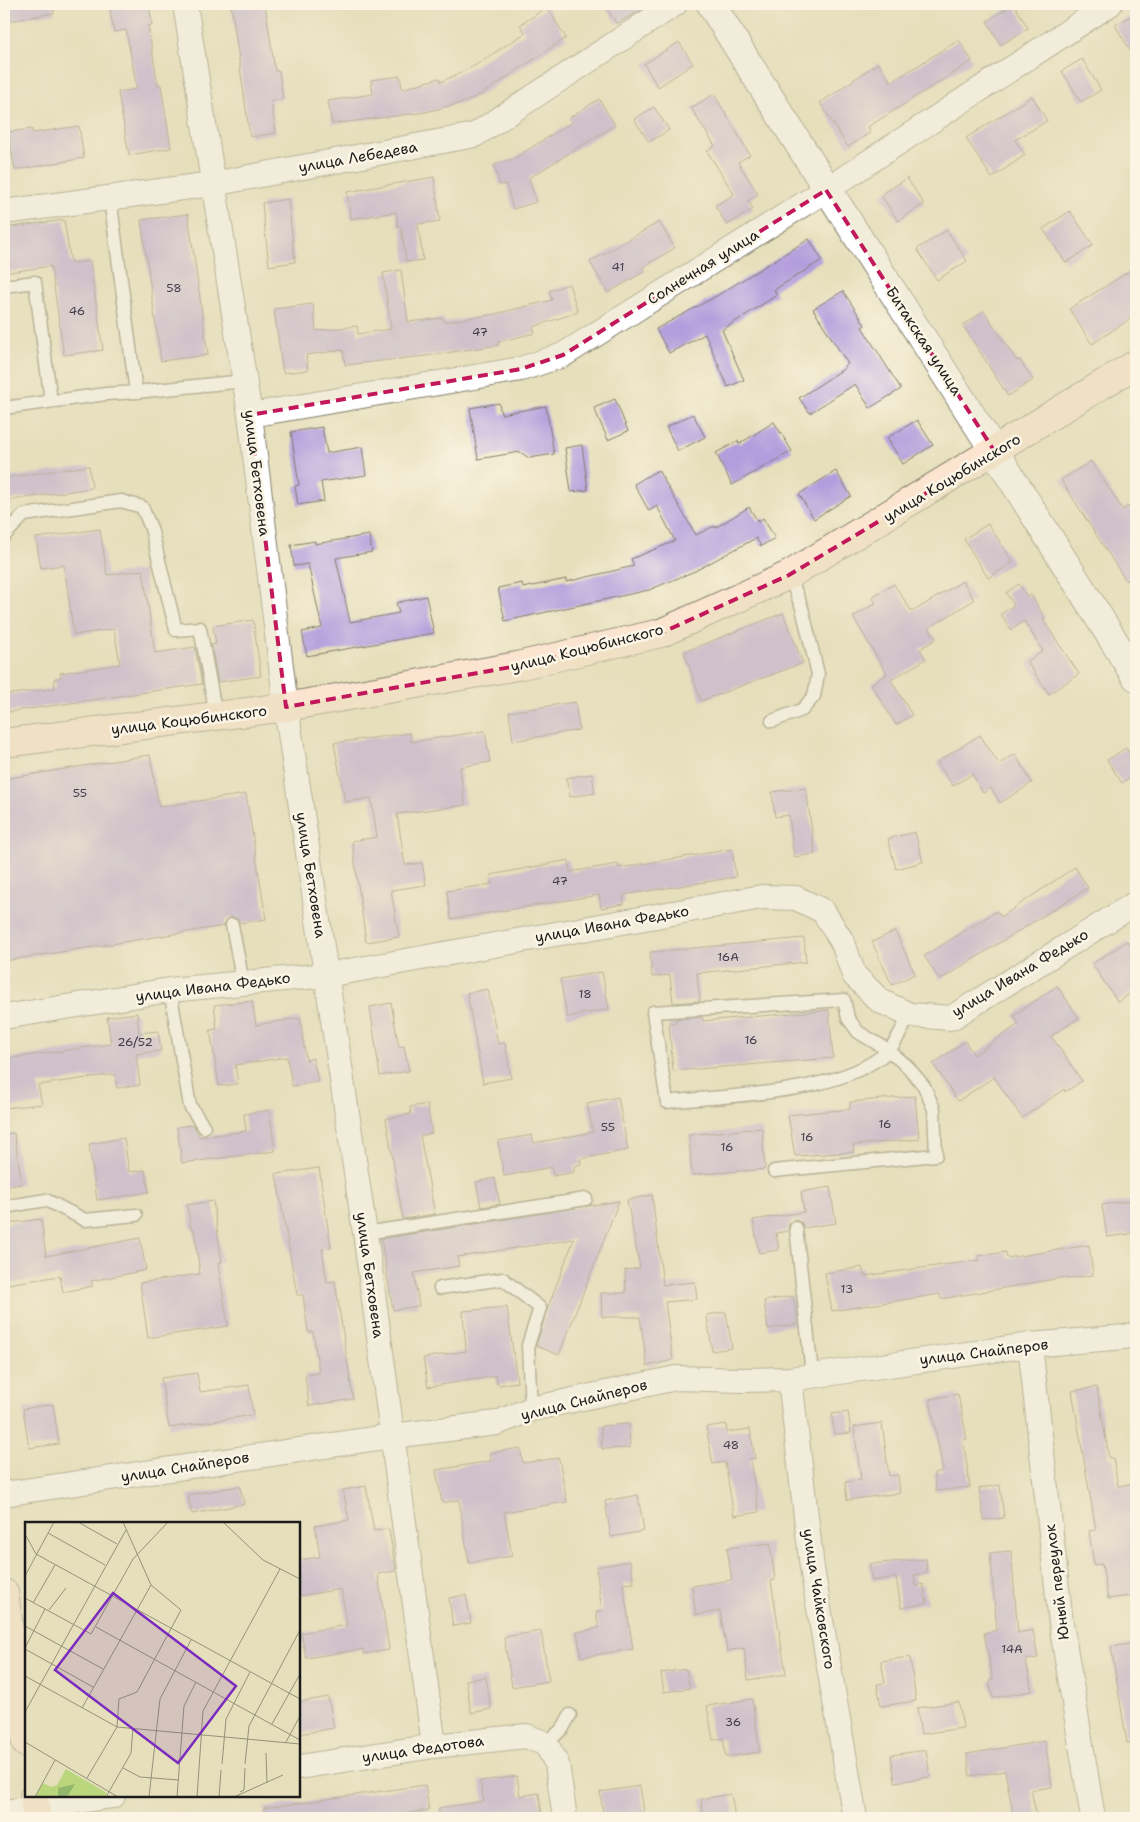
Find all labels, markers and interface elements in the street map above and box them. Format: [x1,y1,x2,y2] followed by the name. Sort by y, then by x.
[297,137,420,177] street label: улица Лебедева
[643,224,763,309] street label: Солнечная улица
[612,259,624,275] house number: 41
[166,280,182,296] house number: 58
[881,283,967,400] street label: Битакская улица
[69,303,85,319] house number: 46
[472,324,488,340] house number: 47
[239,409,275,538] street label: улица Бетховена
[880,429,1024,527] street label: улица Коцюбинского
[508,619,666,677] street label: улица Коцюбинского
[110,701,268,739] street label: улица Коцюбинского
[73,785,87,801] house number: 55
[291,811,331,940] street label: улица Бетховена
[552,873,568,889] house number: 47
[533,901,691,947] street label: улица Ивана Федько
[948,924,1092,1022] street label: улица Ивана Федько
[717,949,739,965] house number: 16А
[134,968,292,1006] street label: улица Ивана Федько
[578,986,592,1002] house number: 18
[744,1032,758,1048] house number: 16
[117,1034,153,1050] house number: 26/52
[878,1116,892,1132] house number: 16
[601,1119,615,1135] house number: 55
[800,1129,814,1145] house number: 16
[720,1139,734,1155] house number: 16
[351,1211,389,1340] street label: улица Бетховена
[841,1281,853,1297] house number: 13
[918,1334,1050,1370] street label: улица Снайперов
[519,1375,649,1425] street label: улица Снайперов
[723,1437,739,1453] house number: 48
[119,1447,251,1487] street label: улица Снайперов
[25,1522,300,1797] inset map
[1040,1523,1074,1641] street label: Юный переулок
[798,1527,840,1671] street label: улица Чайковского
[1001,1641,1023,1657] house number: 14А
[725,1714,741,1730] house number: 36
[361,1730,486,1767] street label: улица Федотова

